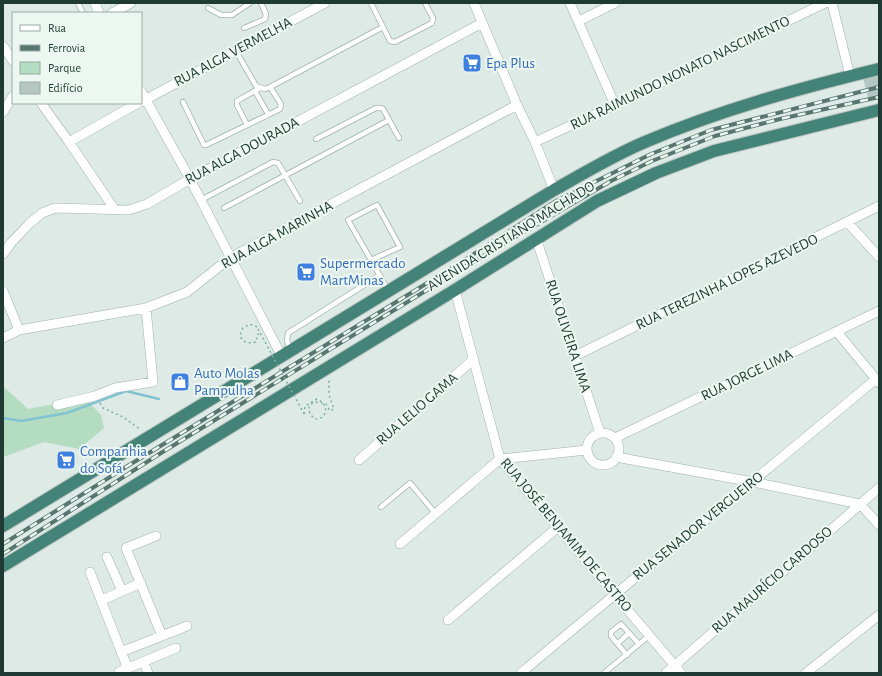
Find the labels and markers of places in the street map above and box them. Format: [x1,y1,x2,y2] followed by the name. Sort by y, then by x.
[461,52,483,74] supermarket icon: Epa Plus
[486,56,535,71] place label: Epa Plus
[320,256,406,288] place label: Supermercado MartMinas
[295,261,317,283] supermarket icon: Supermercado MartMinas
[194,366,260,398] place label: Auto Molas Pampulha
[169,371,191,393] shop icon: Auto Molas Pampulha
[80,444,147,476] place label: Companhia do Sofá
[55,449,77,471] supermarket icon: Companhia do Sofá

